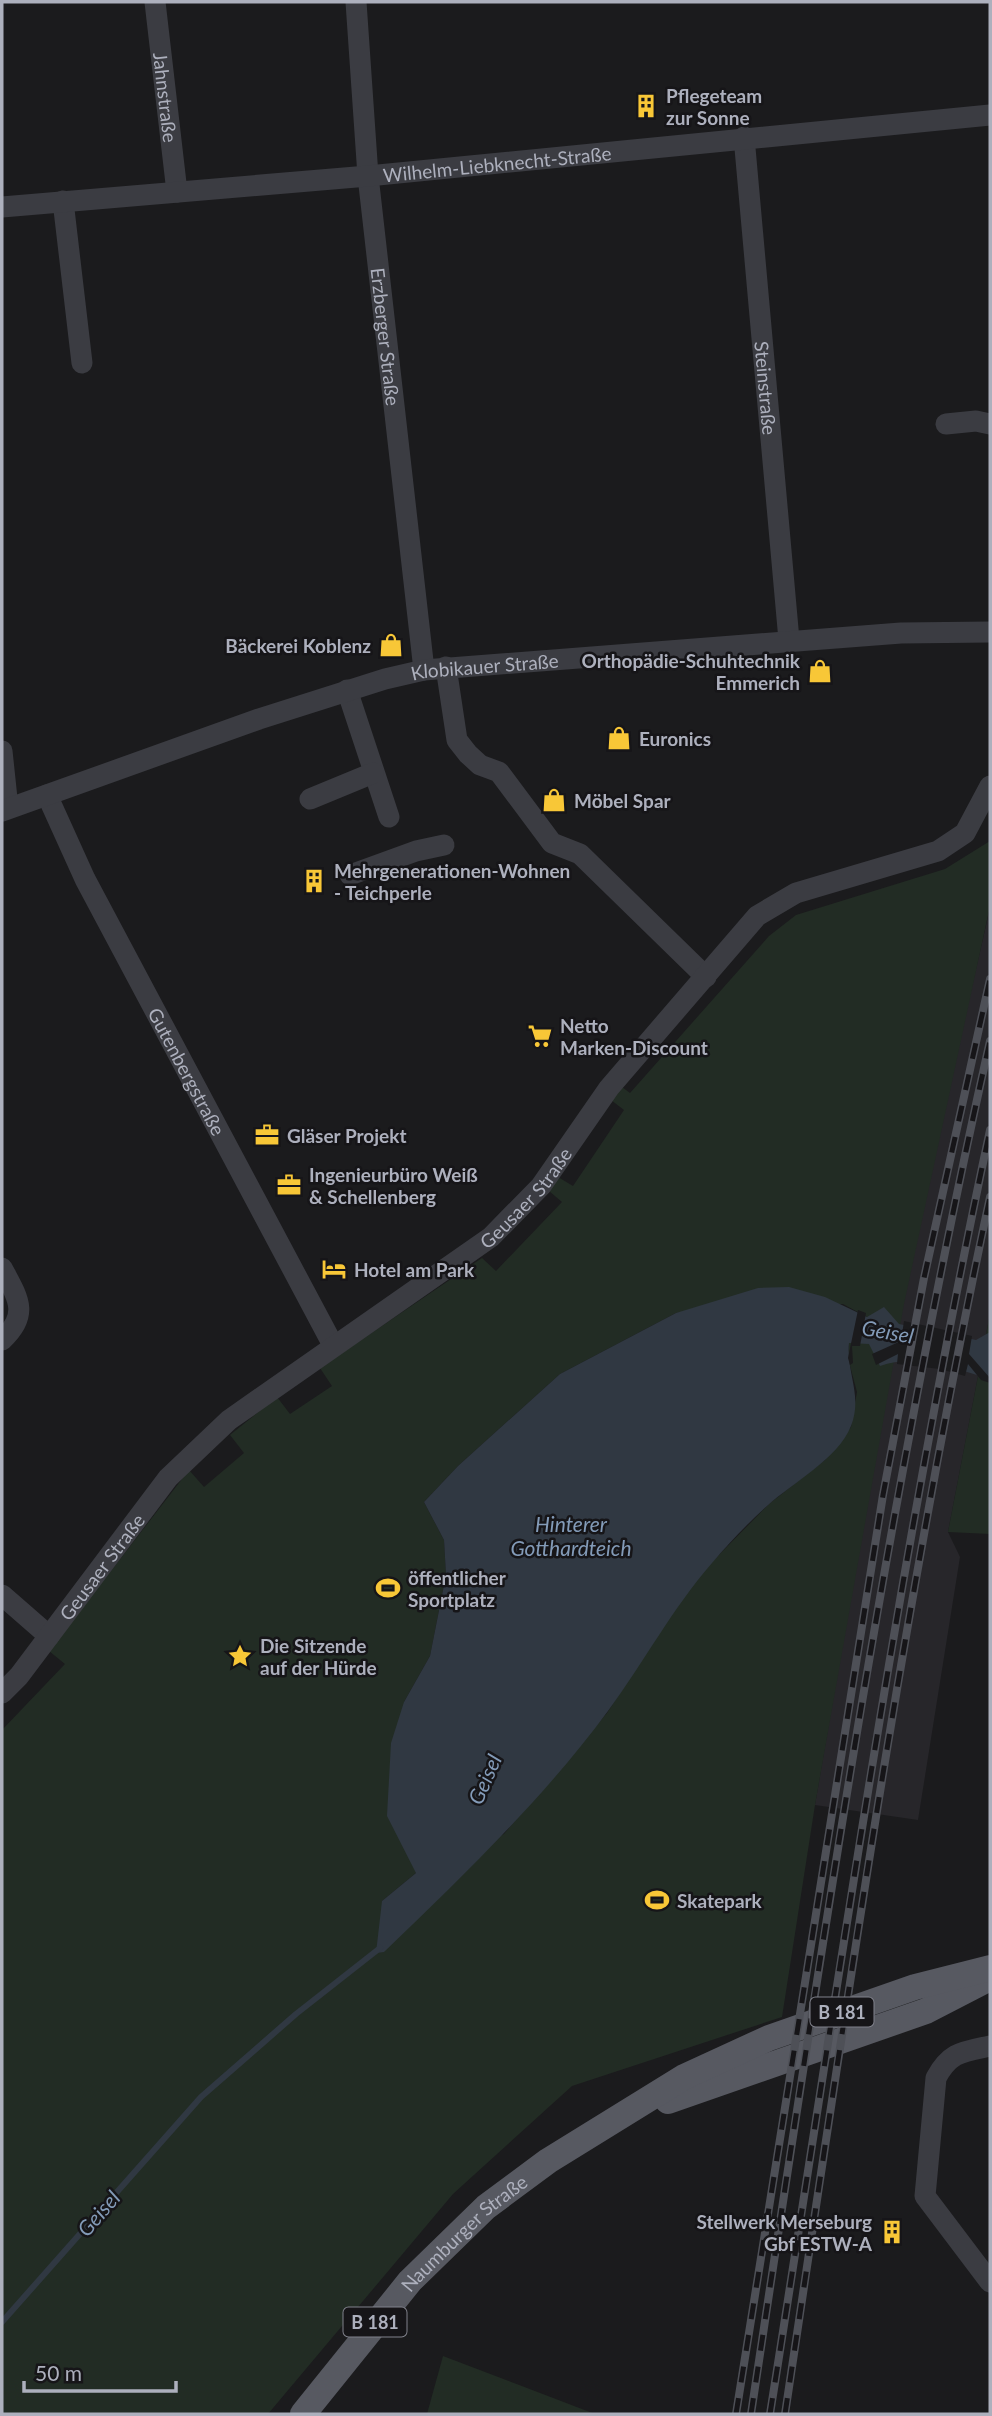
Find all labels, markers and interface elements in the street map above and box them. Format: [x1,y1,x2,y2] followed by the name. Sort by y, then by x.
[149,51,183,144] street label: Jahnstraße
[666,84,762,129] place label: Pflegeteam zur Sonne
[632,92,660,120] building icon: Pflegeteam zur Sonne
[382,141,612,186] street label: Wilhelm-Liebknecht-Straße
[367,266,405,407] street label: Erzberger Straße
[751,340,782,436] street label: Steinstraße
[377,631,405,659] shop icon: Bäckerei Koblenz
[225,634,371,657] place label: Bäckerei Koblenz
[408,648,559,684] street label: Klobikauer Straße
[581,649,801,694] place label: Orthopädie-Schuhtechnik Emmerich
[806,657,834,685] shop icon: Orthopädie-Schuhtechnik Emmerich
[605,724,633,752] shop icon: Euronics
[639,727,711,750] place label: Euronics
[540,786,568,814] shop icon: Möbel Spar
[574,789,672,812] place label: Möbel Spar
[334,859,570,904] place label: Mehrgenerationen-Wohnen - Teichperle
[300,867,328,895] building icon: Mehrgenerationen-Wohnen - Teichperle
[144,1003,231,1139] street label: Gutenbergstraße
[560,1014,708,1059] place label: Netto Marken-Discount
[526,1022,554,1050] supermarket icon: Netto Marken-Discount
[253,1121,281,1149] office icon: Gläser Projekt
[287,1124,406,1147] place label: Gläser Projekt
[475,1143,576,1253] street label: Geusaer Straße
[309,1163,478,1208] place label: Ingenieurbüro Weiß & Schellenberg
[275,1171,303,1199] office icon: Ingenieurbüro Weiß & Schellenberg
[320,1255,348,1283] hotel icon: Hotel am Park
[354,1258,475,1281] place label: Hotel am Park
[860,1314,916,1348] water label: Geisel
[54,1509,149,1624] street label: Geusaer Straße
[510,1511,632,1560] water label: Hinterer Gotthardteich
[408,1566,507,1611] place label: öffentlicher Sportplatz
[374,1574,402,1602] sports icon: öffentlicher Sportplatz
[260,1634,377,1679] place label: Die Sitzende auf der Hürde
[226,1642,254,1670] place icon: Die Sitzende auf der Hürde
[462,1750,506,1808] water label: Geisel
[643,1886,671,1914] sports icon: Skatepark
[677,1889,763,1912] place label: Skatepark
[810,1998,874,2026] road number: B 181
[395,2169,531,2295] street label: Naumburger Straße
[71,2185,125,2241] water label: Geisel
[696,2210,873,2255] place label: Stellwerk Merseburg Gbf ESTW-A
[878,2218,906,2246] building icon: Stellwerk Merseburg Gbf ESTW-A
[344,2308,406,2336] road number: B 181
[24,2350,177,2394] scale bar
[35,2360,82,2385] text: 50 m

